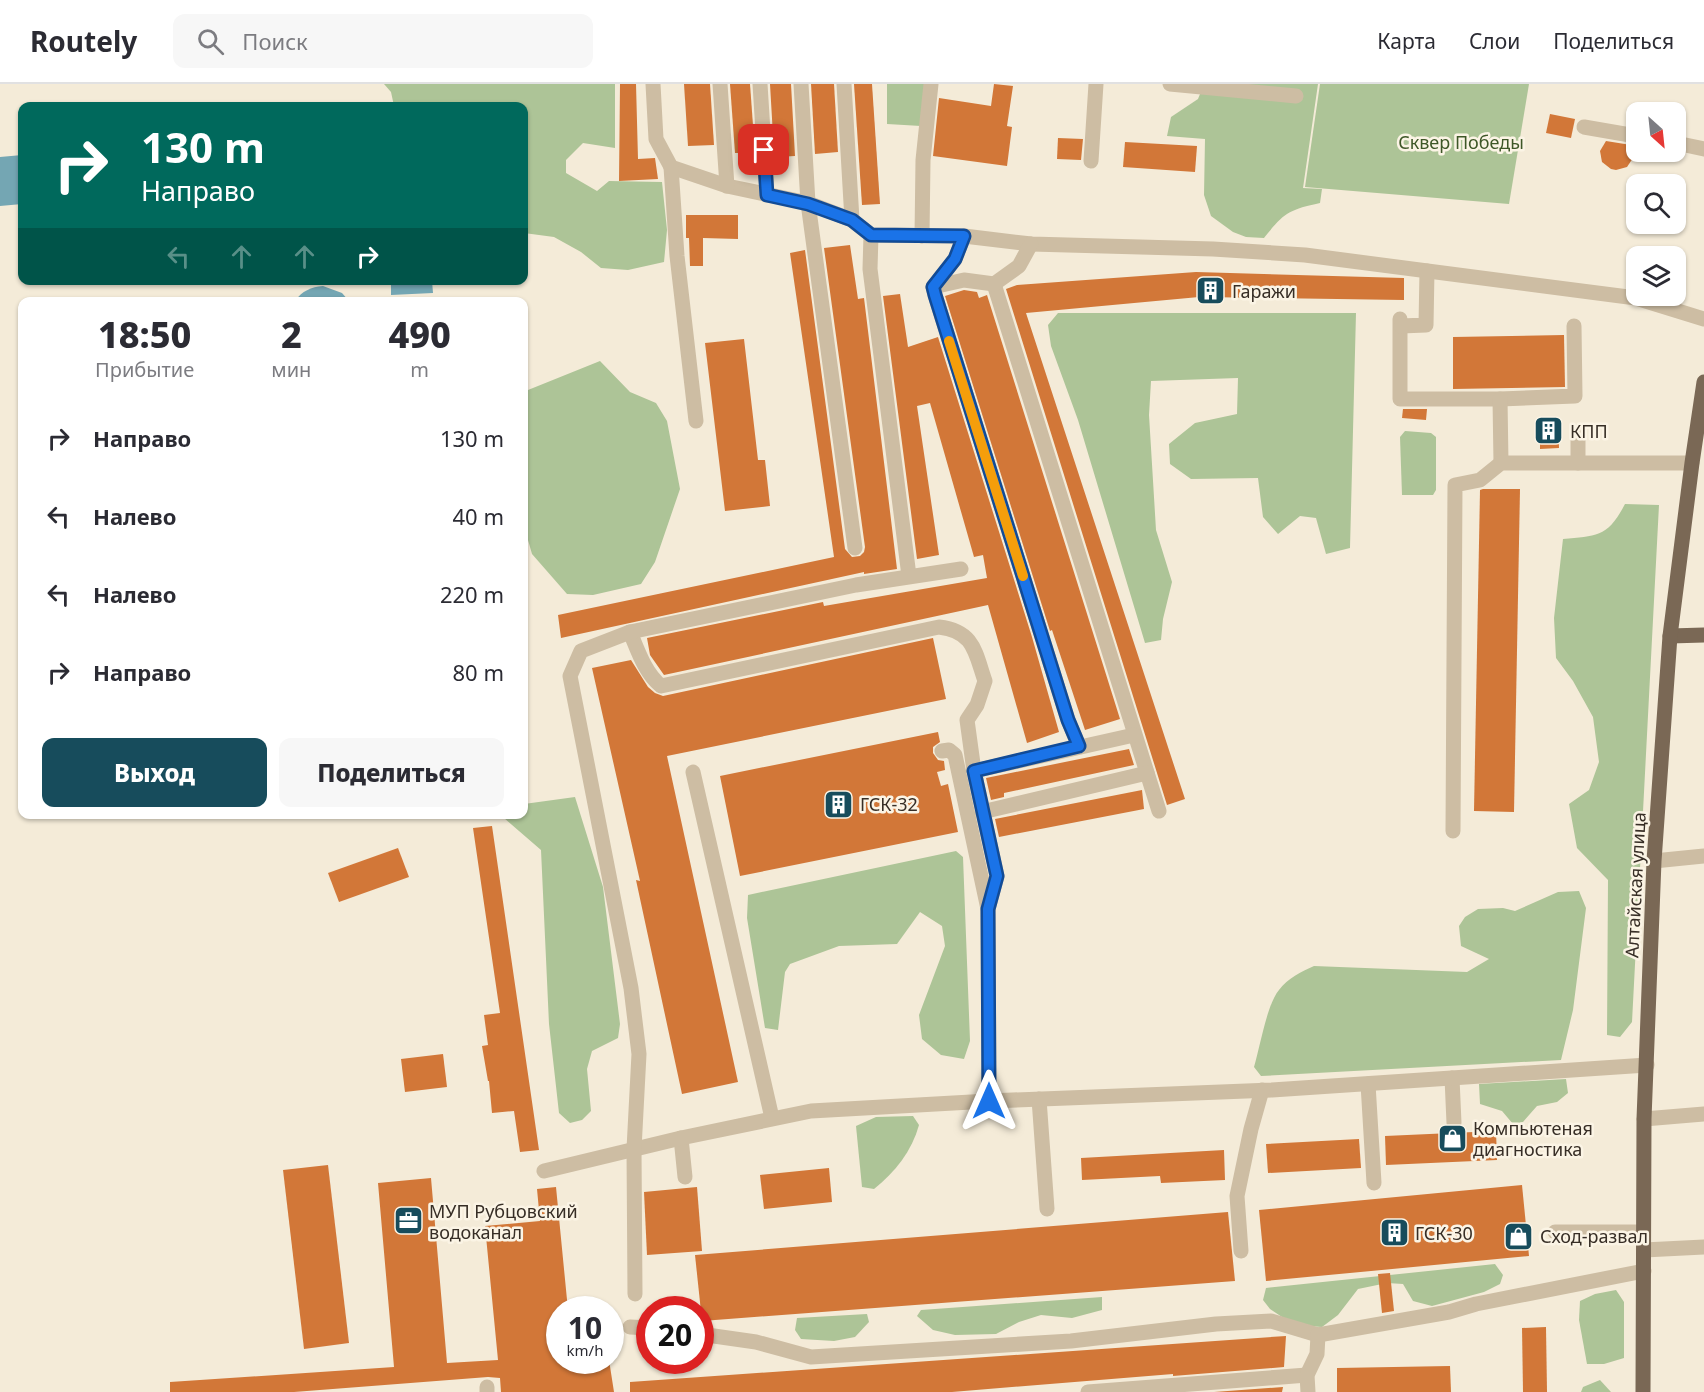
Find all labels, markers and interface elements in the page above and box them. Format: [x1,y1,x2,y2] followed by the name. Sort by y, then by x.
[173,14,593,68] search box
[30,22,137,60] text: Routely
[194,25,227,58] icon: search
[242,26,308,56] text: Поиск
[1377,27,1436,55] text: Карта
[1469,27,1520,55] text: Слои
[1553,27,1674,55] text: Поделиться
[1626,102,1686,162] north arrow
[1626,102,1686,306] map controls
[141,118,265,175] text: 130 m
[738,124,789,175] pin
[42,126,120,204] icon: right
[1398,130,1524,154] park label: Сквер Победы
[747,133,780,166] icon: arrive
[141,172,255,209] text: Направо
[1626,174,1686,234] button: search
[162,240,195,273] icon: left
[225,240,258,273] icon: ahead
[288,240,321,273] icon: ahead
[351,240,384,273] icon: right
[1626,246,1686,306] button: layers
[1195,275,1227,307] building icon: Гаражи
[1232,279,1296,303] place label: Гаражи
[98,310,191,359] text: 18:50
[281,310,302,359] text: 2
[388,310,451,359] text: 490
[95,356,194,383] text: Прибытие
[271,356,311,383] text: мин
[410,356,429,383] text: m
[1533,415,1565,447] building icon: КПП
[1570,419,1608,443] place label: КПП
[42,422,75,455] icon: right
[93,423,191,453] text: Направо
[440,423,504,453] text: 130 m
[42,500,75,533] icon: left
[93,501,176,531] text: Налево
[453,501,504,531] text: 40 m
[42,578,75,611] icon: left
[93,579,176,609] text: Налево
[440,579,504,609] text: 220 m
[42,656,75,689] icon: right
[93,657,191,687] text: Направо
[453,657,504,687] text: 80 m
[42,738,267,807] button: Выход
[279,738,504,807] button: Поделиться
[823,788,855,820] building icon: ГСК-32
[860,792,918,816] place label: ГСК-32
[1619,812,1651,958] street label: Алтайская улица
[957,1069,1021,1133] position arrow
[1473,1116,1593,1161] place label: Компьютеная диагностика
[1436,1122,1468,1154] shop icon: Компьютеная диагностика
[429,1199,578,1244] place label: МУП Рубцовский водоканал
[392,1205,424,1237] office icon: МУП Рубцовский водоканал
[1378,1217,1410,1249] building icon: ГСК-30
[1503,1220,1535,1252] shop icon: Сход-развал
[1415,1221,1473,1245] place label: ГСК-30
[1540,1224,1648,1248] place label: Сход-развал
[636,1296,714,1374] speed limit sign: 20
[568,1307,602,1348] text: 10
[567,1340,603,1360] text: km/h

